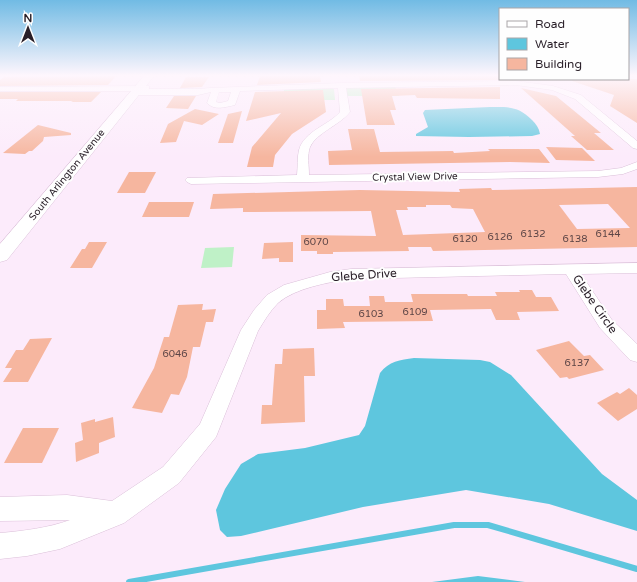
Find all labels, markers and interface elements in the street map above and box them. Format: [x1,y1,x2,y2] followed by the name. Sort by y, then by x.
[8,8,48,48] north arrow
[499,8,629,80] legend
[24,12,32,25] text: N
[535,17,565,31] text: Road
[535,37,570,51] text: Water
[535,57,582,71] text: Building
[27,127,108,223] street label: South Arlington Avenue
[372,170,458,184] street label: Crystal View Drive
[520,228,546,240] house number: 6132
[595,228,621,240] house number: 6144
[487,231,513,243] house number: 6126
[452,233,478,245] house number: 6120
[562,233,588,245] house number: 6138
[303,236,329,248] house number: 6070
[331,266,398,284] street label: Glebe Drive
[570,272,620,336] street label: Glebe Circle
[402,306,428,318] house number: 6109
[358,308,384,320] house number: 6103
[162,348,188,360] house number: 6046
[564,357,590,369] house number: 6137

